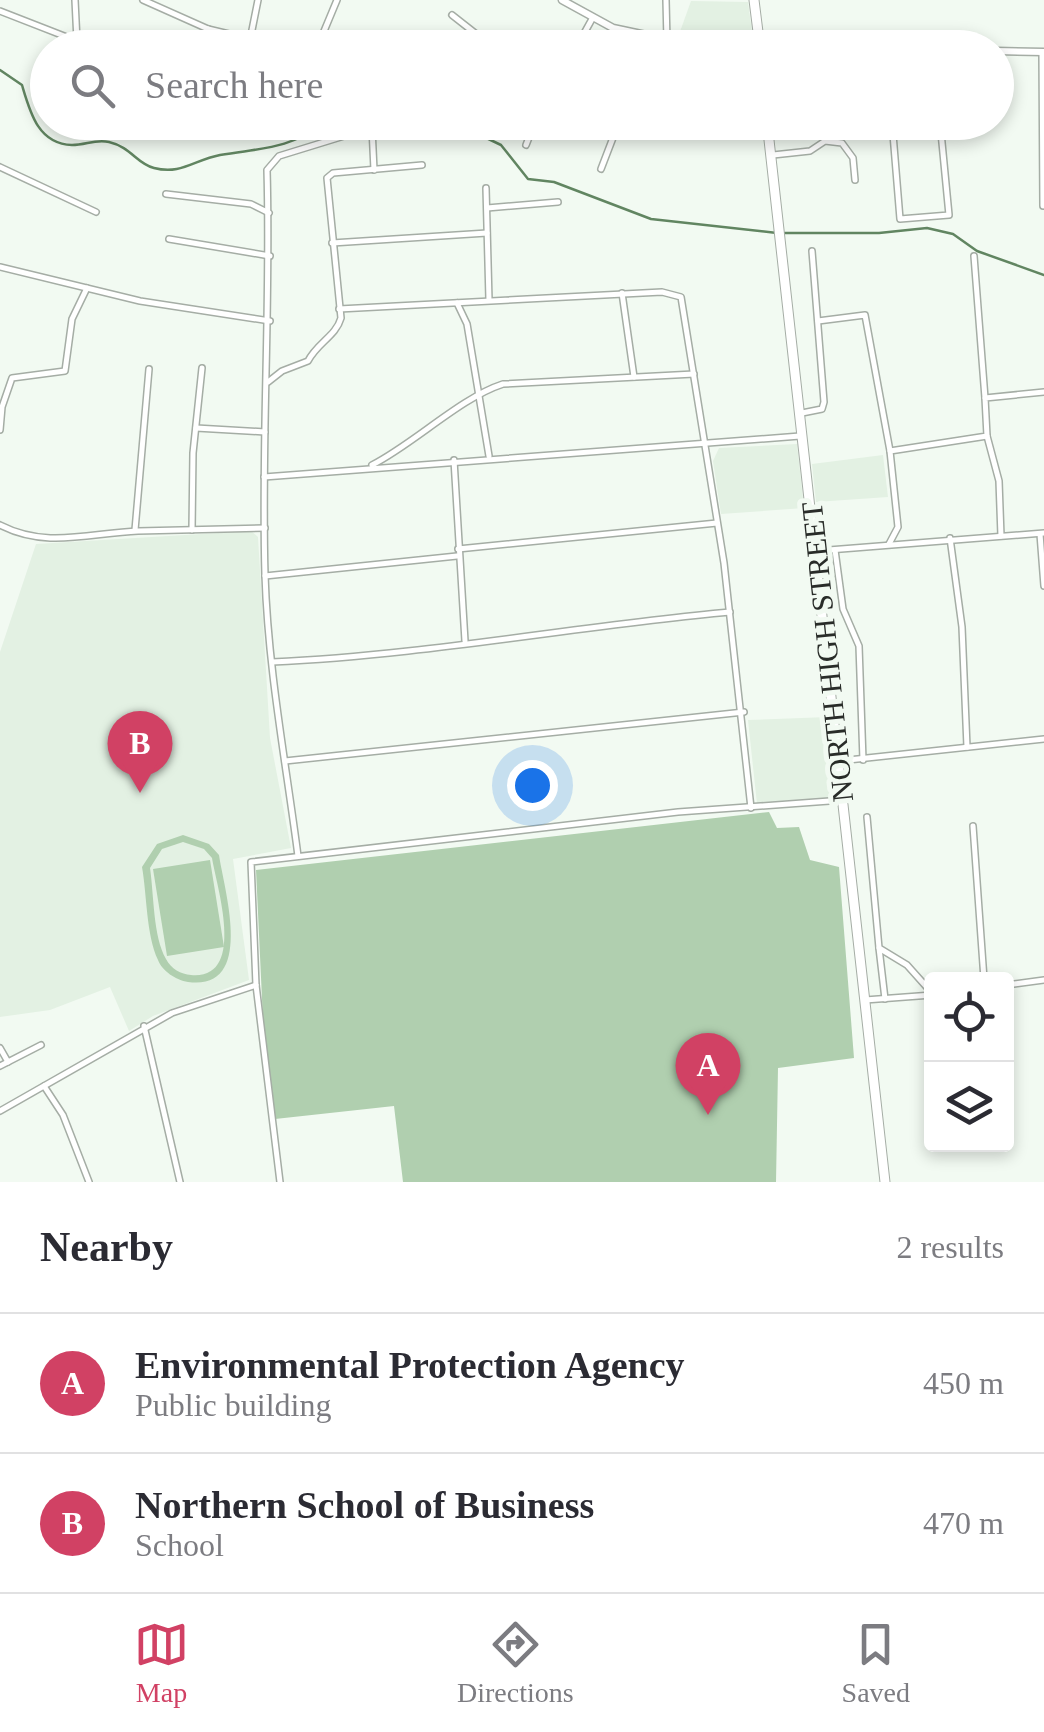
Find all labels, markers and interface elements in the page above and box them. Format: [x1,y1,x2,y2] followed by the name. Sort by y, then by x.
[30,30,1014,140] search box
[65,58,120,113] icon: search
[145,64,323,106] text: Search here
[795,500,859,804] street label: NORTH HIGH STREET
[108,710,172,793] pin: B
[507,760,558,811] your location
[924,972,1014,1152] map controls
[924,972,1014,1062] button: locate
[676,1032,740,1115] pin: A
[924,1062,1014,1152] button: layers
[40,1224,173,1270] text: Nearby
[896,1229,1004,1265] text: 2 results
[135,1344,685,1386] text: Environmental Protection Agency
[61,1365,84,1401] text: A
[923,1365,1004,1401] text: 450 m
[135,1387,331,1423] text: Public building
[135,1484,594,1526] text: Northern School of Business
[62,1505,83,1541] text: B
[923,1505,1004,1541] text: 470 m
[135,1527,224,1563] text: School
[134,1617,189,1709] tab: Map
[457,1617,574,1709] tab: Directions
[842,1617,910,1709] tab: Saved

